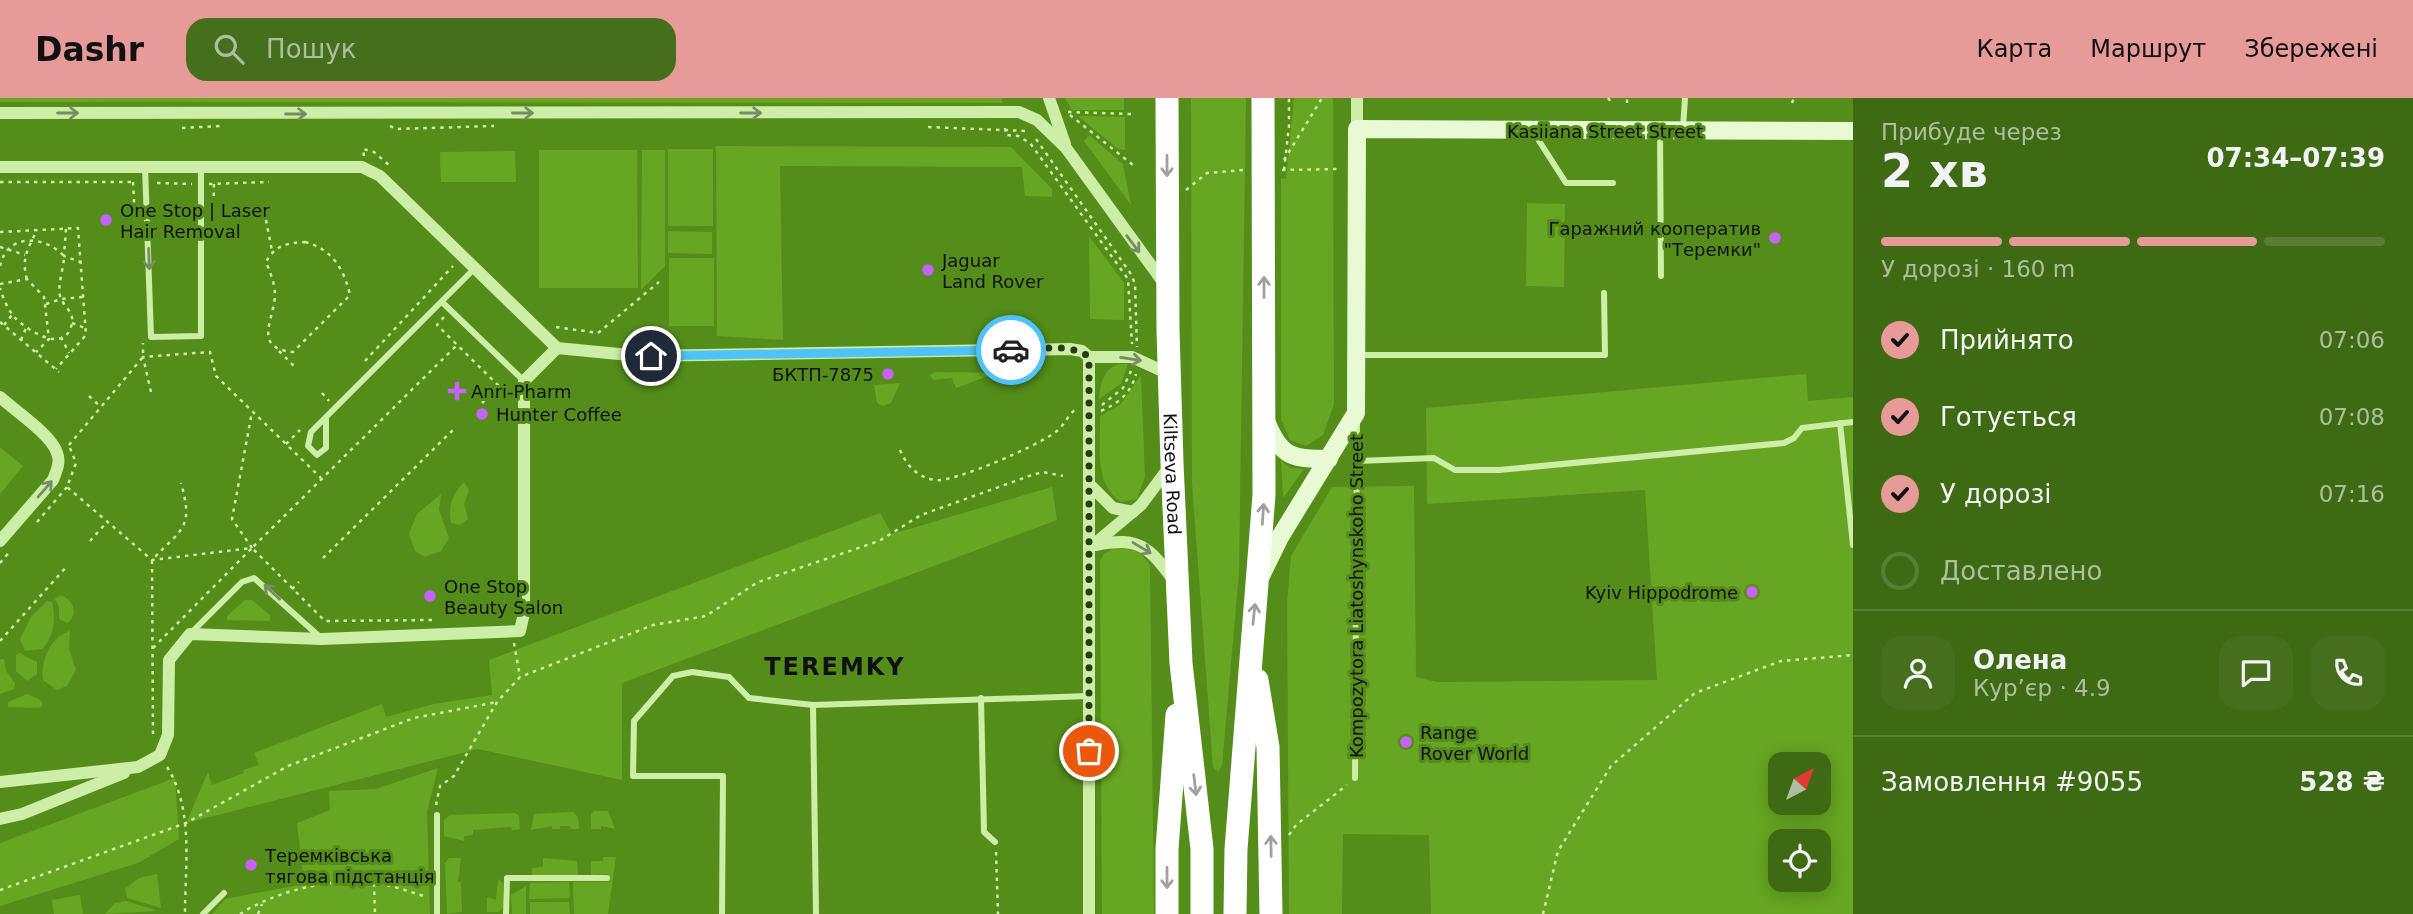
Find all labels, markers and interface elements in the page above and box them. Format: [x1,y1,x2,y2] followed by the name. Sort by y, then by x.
[186,18,676,81] search box
[35,30,144,69] text: Dashr
[210,30,248,68] icon: search
[266,34,356,64] text: Пошук
[1977,35,2052,63] text: Карта
[2090,35,2206,63] text: Маршрут
[2244,35,2378,63] text: Збережені
[56,106,79,120] one-way arrow
[511,106,534,120] one-way arrow
[739,106,762,119] one-way arrow
[284,107,307,121] one-way arrow
[1881,119,2062,145] text: Прибуде через
[1507,121,1703,142] street label: Kasiiana Street Street
[2206,143,2385,173] text: 07:34–07:39
[1881,144,1988,198] text: 2 хв
[1160,154,1174,177] one-way arrow
[120,200,270,242] place label: One Stop | Laser Hair Removal
[98,212,114,228] marker: One Stop | Laser Hair Removal
[1548,218,1761,260] place label: Гаражний кооператив "Теремки"
[1767,230,1783,246] marker: Гаражний кооператив "Теремки"
[1126,234,1141,252] one-way arrow
[142,248,155,271] one-way arrow
[941,250,1044,292] place label: Jaguar Land Rover
[1881,256,2075,282] text: У дорозі · 160 m
[920,262,936,278] marker: Jaguar Land Rover
[1257,276,1271,299] one-way arrow
[976,315,1046,385] courier
[1881,321,1919,359] icon: check
[1940,325,2074,355] text: Прийнято
[621,326,681,386] pin
[2319,327,2385,353] text: 07:06
[992,331,1030,369] icon: car
[632,337,670,375] icon: home
[1119,353,1142,366] one-way arrow
[772,364,874,385] place label: БКТП-7875
[880,366,896,382] marker: БКТП-7875
[471,381,572,402] place label: Anri-Pharm
[449,383,465,399] marker: Anri-Pharm
[1881,398,1919,436] icon: check
[1940,402,2077,432] text: Готується
[496,404,622,425] place label: Hunter Coffee
[2319,404,2385,430] text: 07:08
[474,406,490,422] marker: Hunter Coffee
[1160,413,1186,535] street label: Kiltseva Road
[1346,434,1367,758] street label: Kompozytora Liatoshynskoho Street
[1881,475,1919,513] icon: check
[1940,479,2051,509] text: У дорозі
[37,481,53,499] one-way arrow
[2319,481,2385,507] text: 07:16
[1257,504,1270,526] one-way arrow
[1132,541,1152,555] one-way arrow
[1940,556,2102,586] text: Доставлено
[444,576,563,618] place label: One Stop Beauty Salon
[1585,582,1738,603] place label: Kyiv Hippodrome
[264,583,281,600] one-way arrow
[1744,584,1760,600] marker: Kyiv Hippodrome
[422,588,438,604] marker: One Stop Beauty Salon
[1248,603,1261,626] one-way arrow
[1881,636,1955,710] button: person
[2219,636,2293,710] button: chat
[2311,636,2385,710] button: phone
[1973,645,2067,675] text: Олена
[764,653,906,681] district label: TEREMKY
[1973,675,2111,701] text: Кур’єр · 4.9
[1059,721,1119,781] pin
[1420,722,1529,764] place label: Range Rover World
[1070,732,1108,770] icon: bag
[1398,734,1414,750] marker: Range Rover World
[1768,752,1830,816] north arrow
[1768,752,1831,892] map controls
[1881,767,2143,797] text: Замовлення #9055
[2299,767,2385,797] text: 528 ₴
[1188,773,1201,796] one-way arrow
[1768,829,1831,892] button: locate
[1264,835,1278,858] one-way arrow
[264,845,435,887] place label: Теремківська тягова підстанція
[243,857,259,873] marker: Теремківська тягова підстанція
[1160,866,1174,889] one-way arrow

